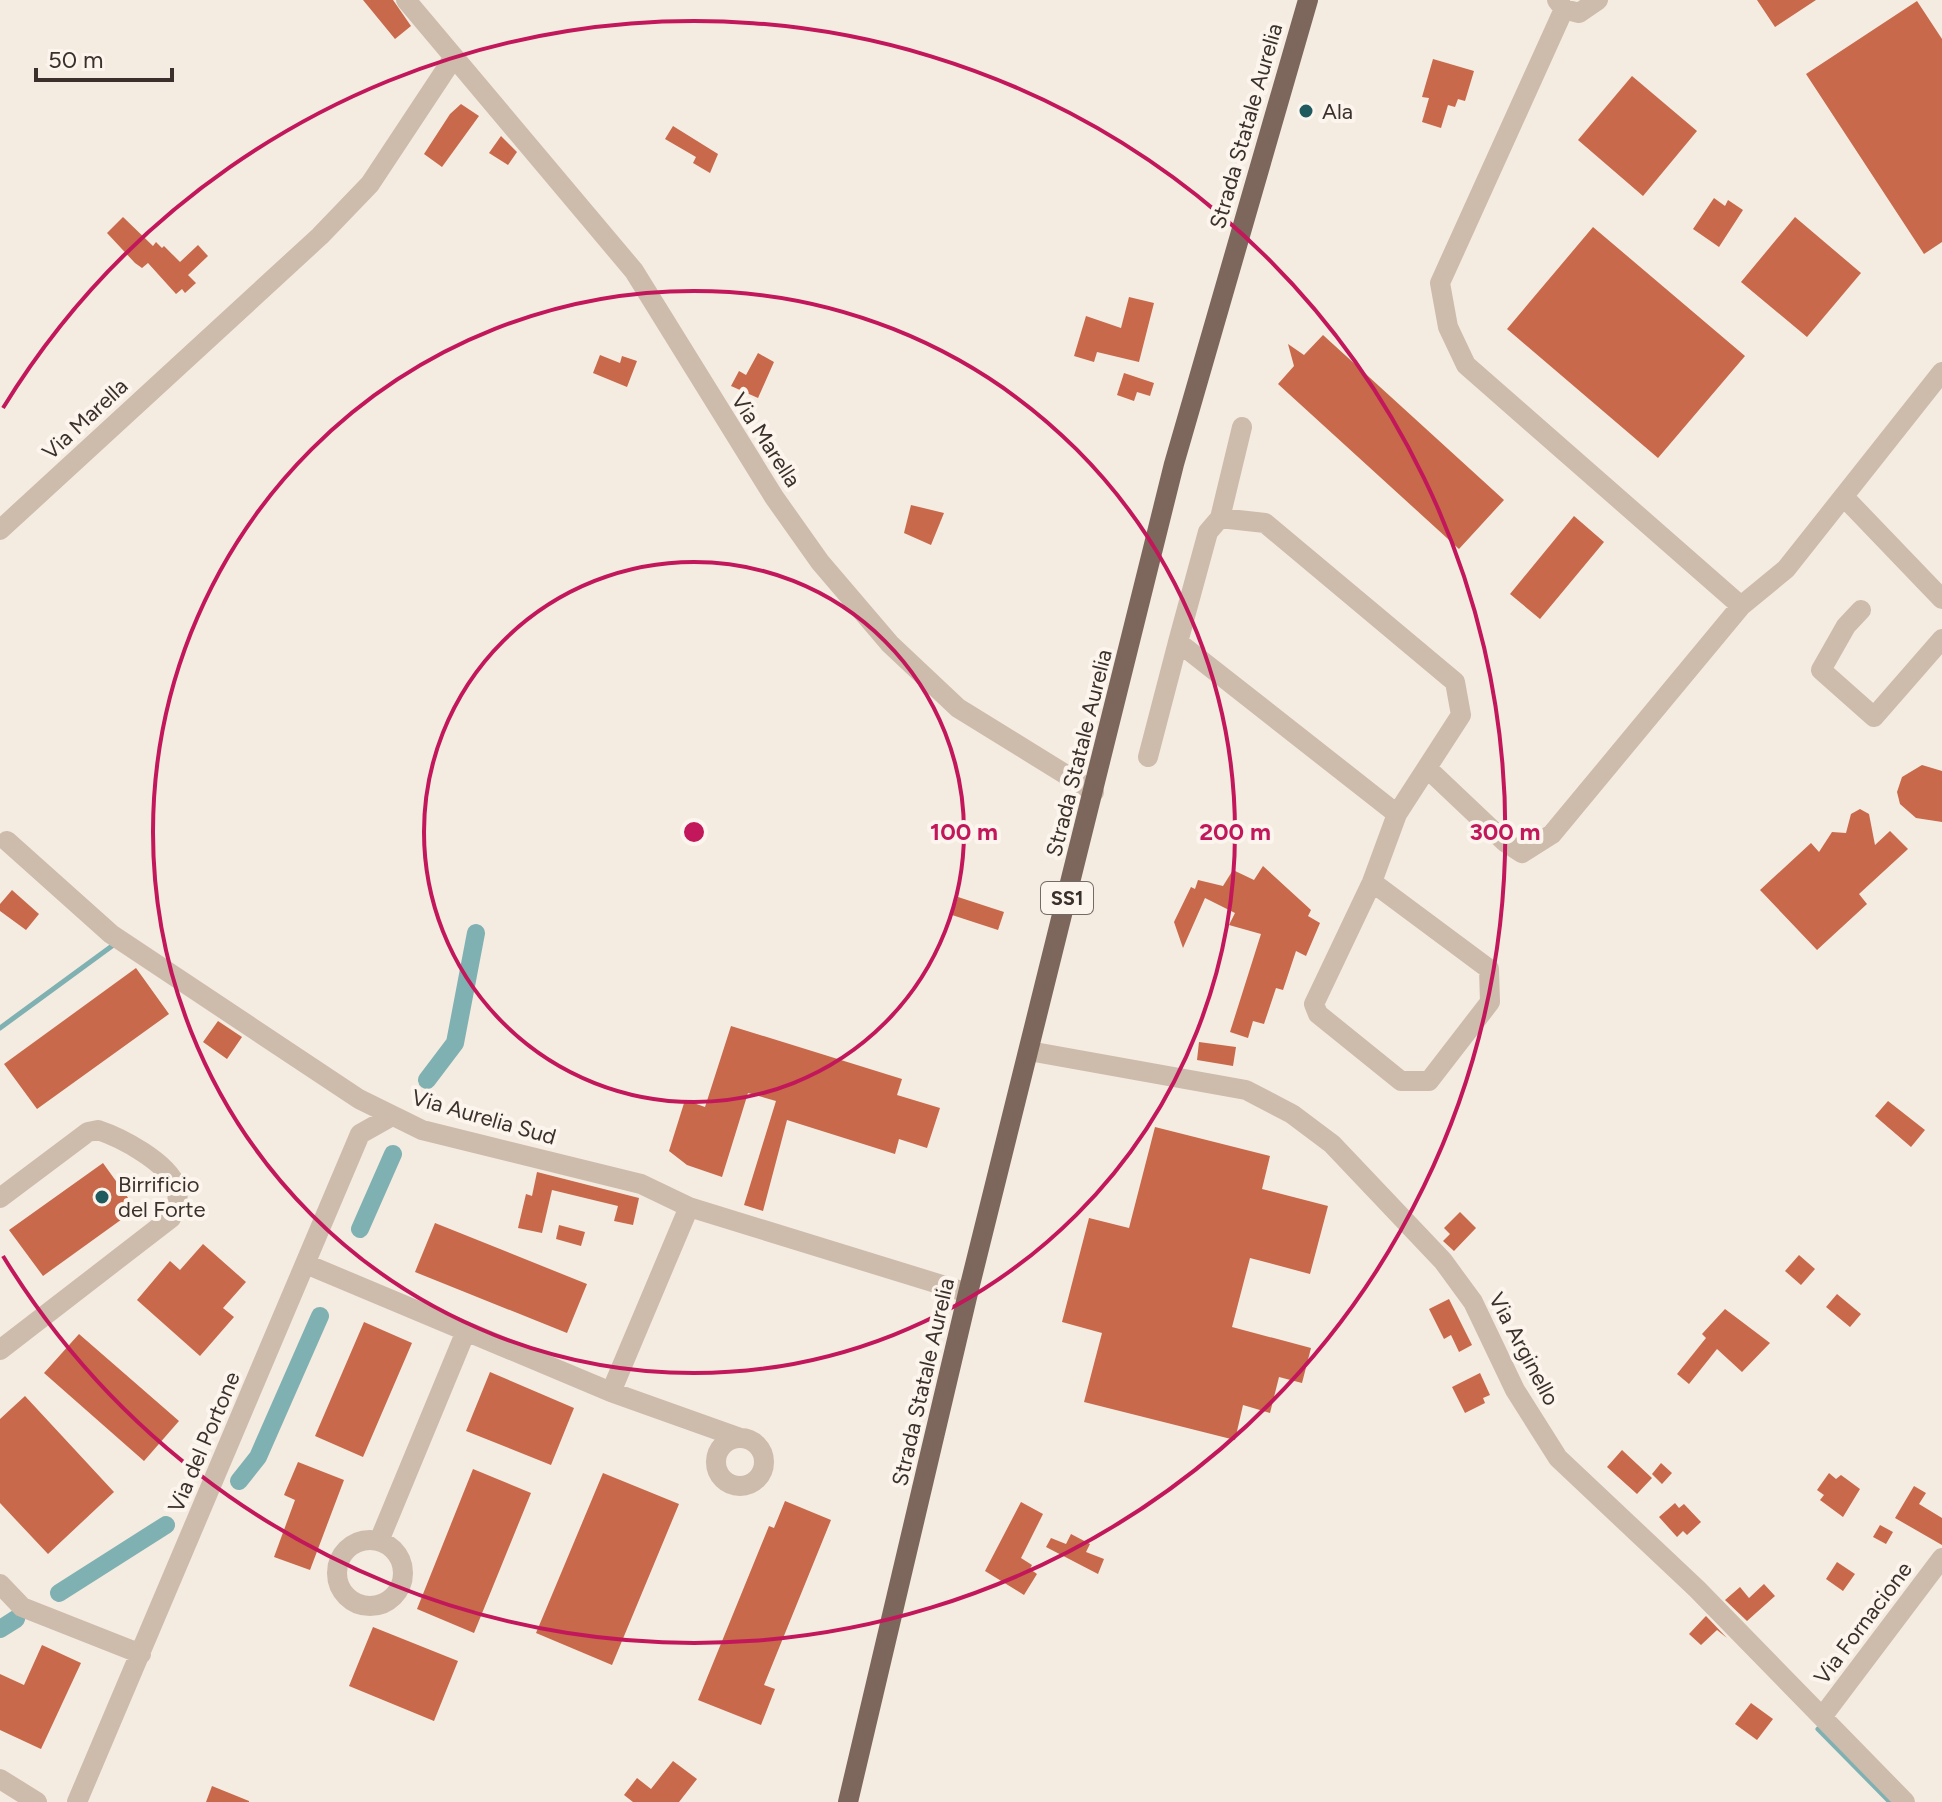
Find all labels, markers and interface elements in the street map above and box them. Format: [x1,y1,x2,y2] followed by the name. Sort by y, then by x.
[1204,20,1288,232] street label: Strada Statale Aurelia
[36,32,172,82] scale bar
[48,45,104,74] text: 50 m
[1322,98,1353,125] place label: Ala
[1297,102,1315,120] marker: Ala
[37,373,133,465] street label: Via Marella
[725,388,807,492] street label: Via Marella
[1040,647,1118,859] street label: Strada Statale Aurelia
[930,817,998,846] text: 100 m
[1199,817,1271,846] text: 200 m
[1469,817,1541,846] text: 300 m
[680,818,708,846] centre of rings
[1041,882,1093,914] road number: SS1
[409,1084,559,1150] street label: Via Aurelia Sud
[118,1171,205,1223] place label: Birrificio del Forte
[93,1188,111,1206] marker: Birrificio del Forte
[886,1275,960,1489] street label: Strada Statale Aurelia
[1483,1288,1565,1410] street label: Via Arginello
[162,1368,246,1516] street label: Via del Portone
[1808,1556,1918,1690] street label: Via Fornacione

